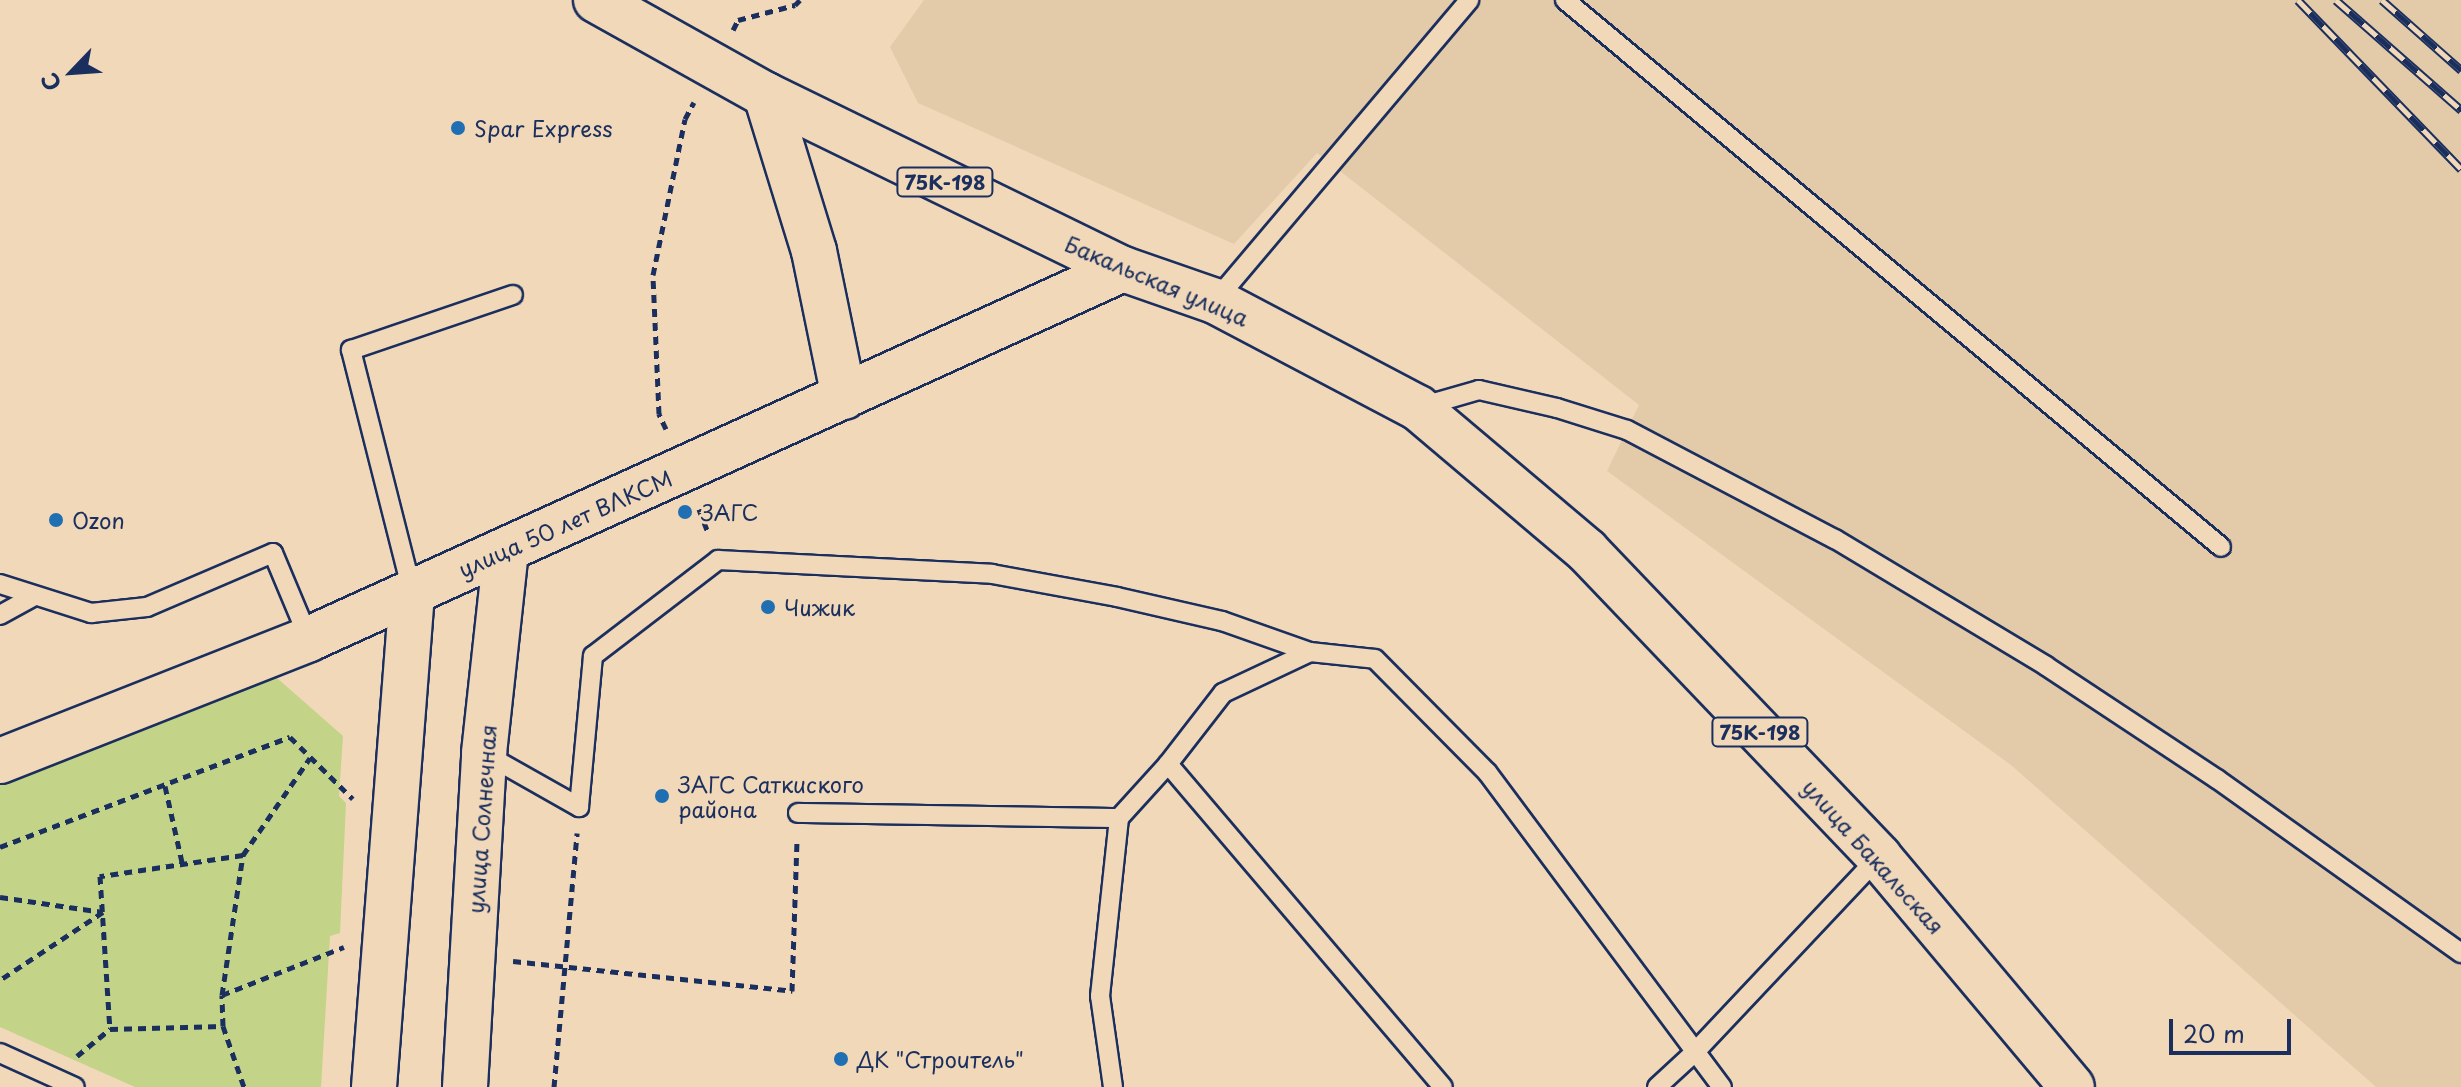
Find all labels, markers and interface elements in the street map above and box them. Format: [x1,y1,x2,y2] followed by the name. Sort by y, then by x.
[32,32,112,112] north arrow
[31,68,68,97] text: С
[474,115,612,141] place label: Spar Express
[449,119,467,137] marker: Spar Express
[895,166,995,198] road number: 75К-198
[1060,229,1254,331] street label: Бакальская улица
[453,464,677,582] street label: улица 50 лет ВЛКСМ
[701,499,758,525] place label: ЗАГС
[676,503,694,521] marker: ЗАГС
[72,507,125,533] place label: Ozon
[47,511,65,529] marker: Ozon
[784,594,855,620] place label: Чижик
[759,598,777,616] marker: Чижик
[1710,716,1810,748] road number: 75К-198
[461,723,501,915] street label: улица Солнечная
[678,770,865,822] place label: ЗАГС Саткиского района
[1798,773,1950,939] street label: улица Бакальская
[653,787,671,805] marker: ЗАГС Саткиского района
[2173,1003,2295,1053] scale bar
[2183,1015,2245,1051] text: 20 m
[857,1046,1025,1072] place label: ДК "Строитель"
[832,1050,850,1068] marker: ДК "Строитель"

